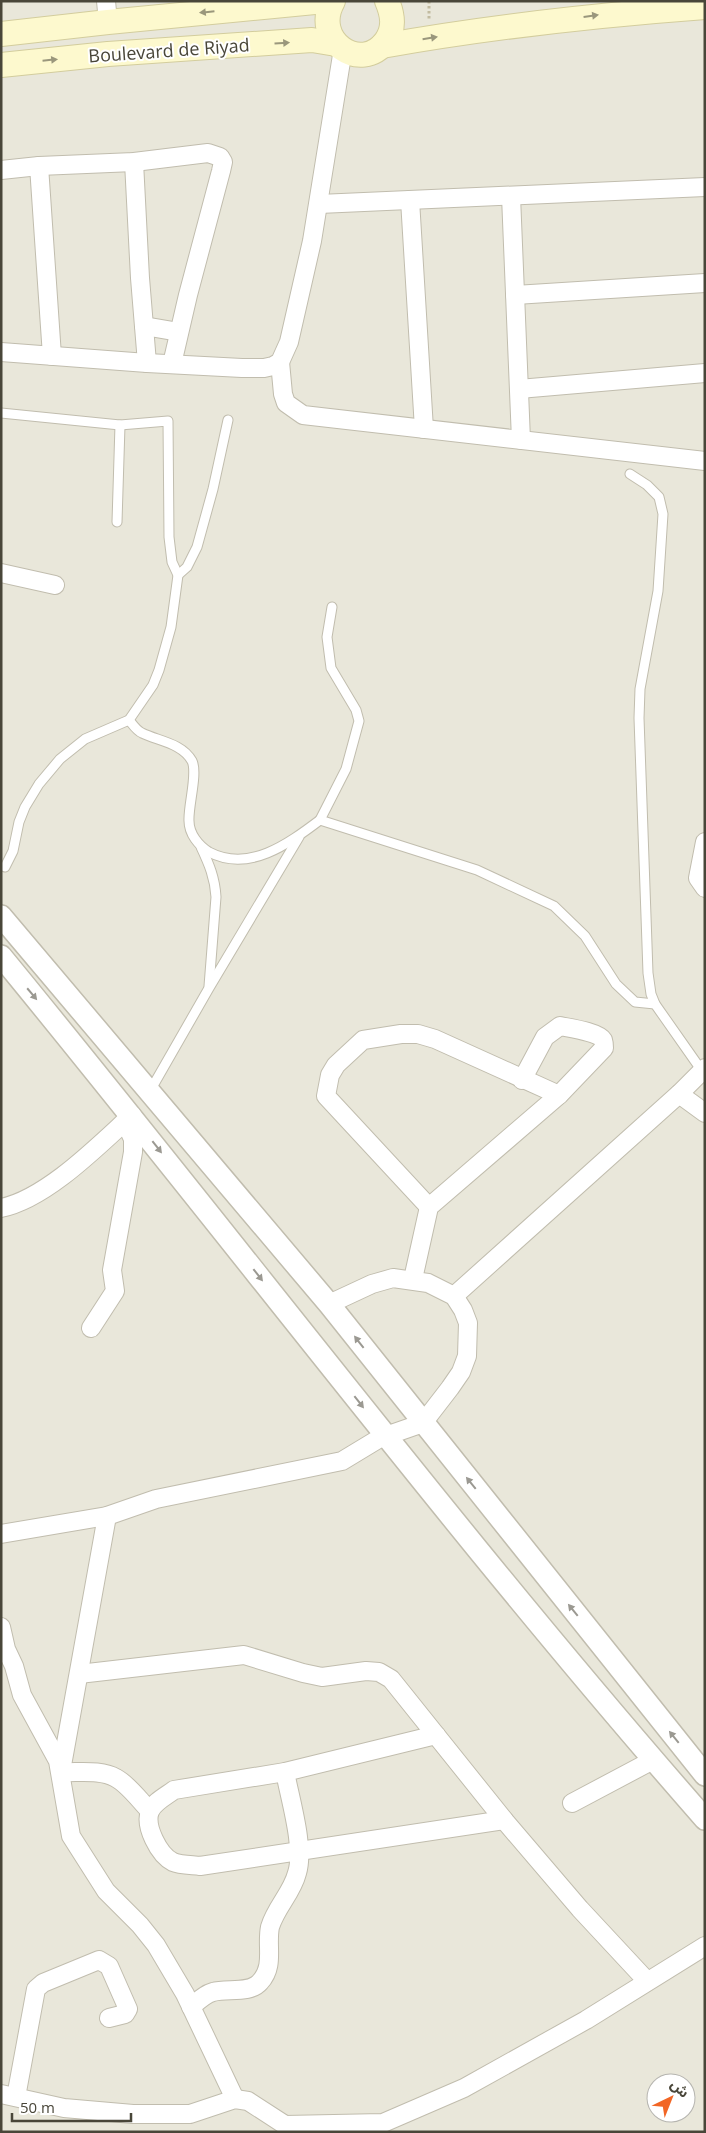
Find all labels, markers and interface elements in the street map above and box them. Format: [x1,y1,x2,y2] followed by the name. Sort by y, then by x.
[198,8,214,16] one-way arrow
[583,12,599,20] one-way arrow
[87,32,250,68] street label: Boulevard de Riyad
[422,33,438,41] one-way arrow
[274,38,290,46] one-way arrow
[42,56,58,64] one-way arrow
[27,987,38,1000] one-way arrow
[152,1140,163,1153] one-way arrow
[253,1268,263,1281] one-way arrow
[354,1336,365,1349] one-way arrow
[353,1395,364,1408] one-way arrow
[466,1477,477,1490] one-way arrow
[567,1604,578,1617] one-way arrow
[669,1731,680,1744] one-way arrow
[646,2073,696,2123] north arrow
[667,2075,694,2102] text: ش
[12,2090,131,2122] scale bar
[20,2097,55,2117] text: 50 m

